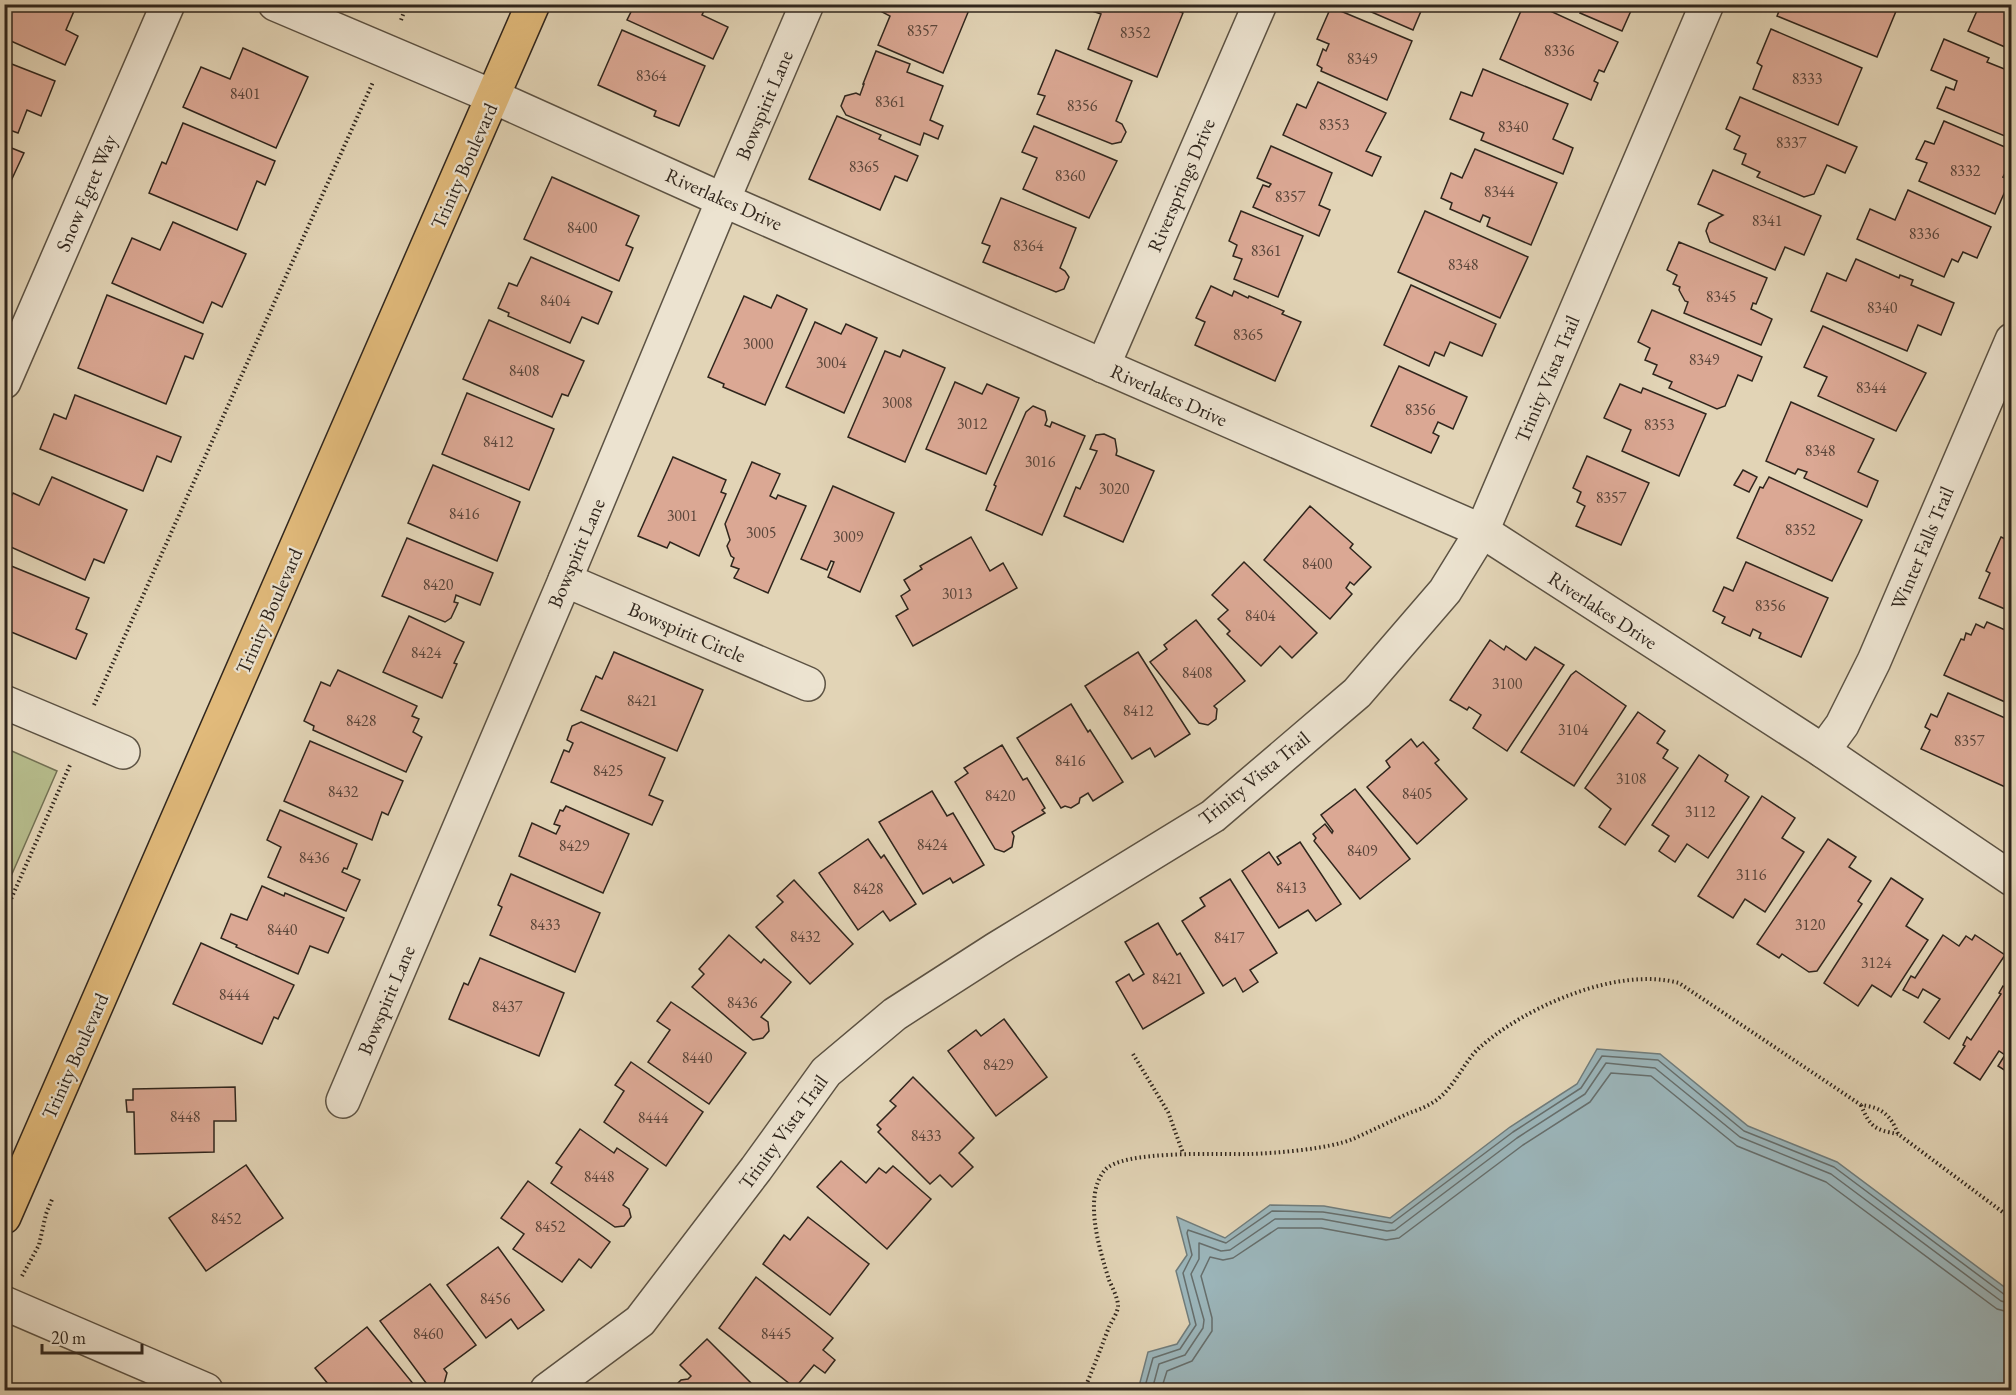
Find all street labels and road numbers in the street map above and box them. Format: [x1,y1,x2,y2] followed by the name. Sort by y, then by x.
[729,46,799,164] street label: Bowspirit Lane
[425,98,504,233] street label: Trinity Boulevard
[1141,114,1221,256] street label: Riversprings Drive
[50,130,122,256] street label: Snow Egret Way
[662,162,787,236] street label: Riverlakes Drive
[1508,311,1586,447] street label: Trinity Vista Trail
[1107,358,1232,432] street label: Riverlakes Drive
[1884,482,1960,614] street label: Winter Falls Trail
[541,494,611,612] street label: Bowspirit Lane
[230,543,309,678] street label: Trinity Boulevard
[1543,565,1663,655] street label: Riverlakes Drive
[624,596,750,668] street label: Bowspirit Circle
[1193,725,1315,831] street label: Trinity Vista Trail
[351,941,421,1059] street label: Bowspirit Lane
[36,988,115,1123] street label: Trinity Boulevard
[733,1069,834,1195] street label: Trinity Vista Trail

